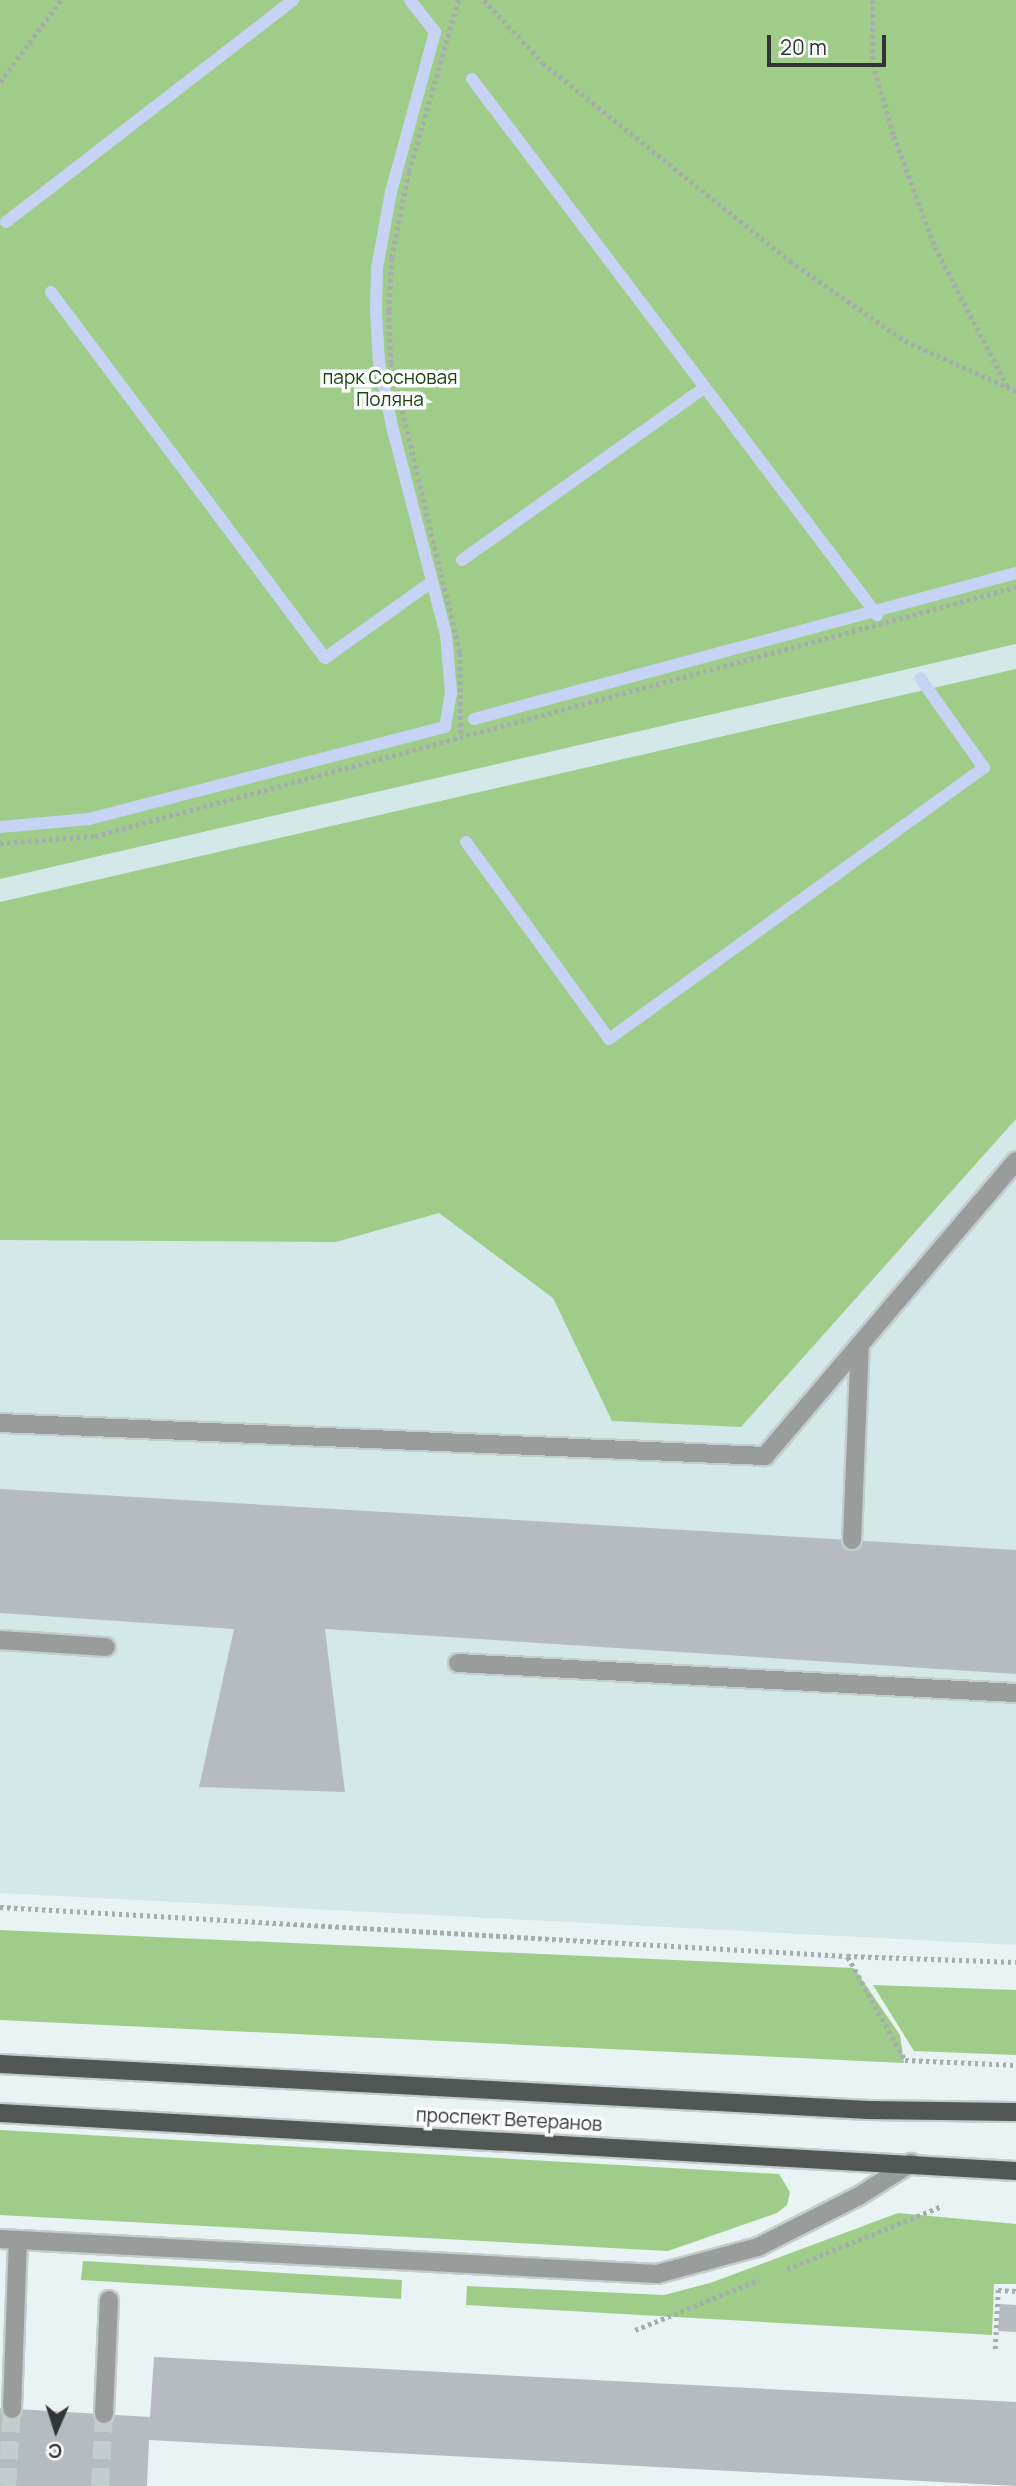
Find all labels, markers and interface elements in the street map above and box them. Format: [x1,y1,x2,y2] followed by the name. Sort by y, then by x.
[771,21,890,65] scale bar
[780,33,827,61] text: 20 m
[323,367,457,411] park label: парк Сосновая Поляна
[415,2104,603,2136] street label: проспект Ветеранов
[21,2395,91,2465] north arrow
[47,2438,63,2464] text: С

